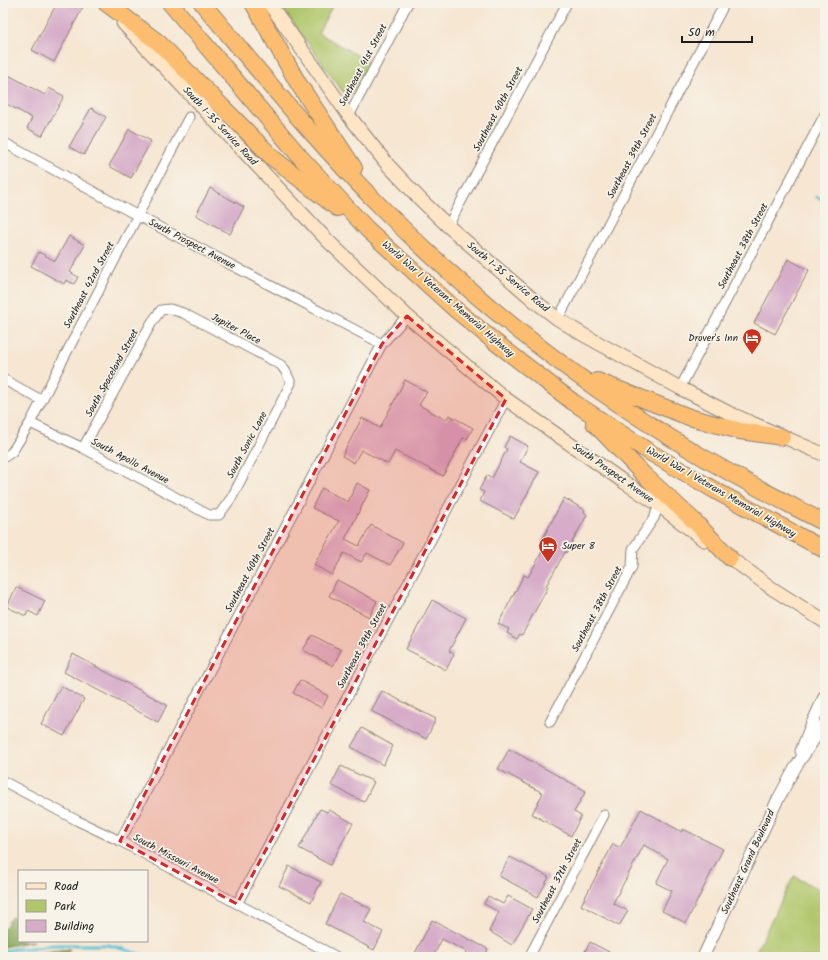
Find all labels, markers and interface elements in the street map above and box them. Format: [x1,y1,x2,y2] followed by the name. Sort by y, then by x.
[682,18,752,44] scale bar
[334,21,392,109] street label: Southeast 41st Street
[688,23,715,42] text: 50 m
[469,63,527,154] street label: Southeast 40th Street
[179,83,262,170] street label: South I-35 Service Road
[603,110,661,201] street label: Southeast 39th Street
[714,200,773,292] street label: Southeast 38th Street
[146,214,239,274] street label: South Prospect Avenue
[378,237,518,361] street label: World War I Veterans Memorial Highway
[463,238,554,317] street label: South I-35 Service Road
[59,239,119,331] street label: Southeast 42nd Street
[208,309,264,349] street label: Jupiter Place
[81,326,143,420] street label: South Spaceland Street
[741,327,763,355] hotel icon: Drover's Inn
[688,330,738,346] place label: Drover's Inn
[223,408,272,481] street label: South Sonic Lane
[88,434,172,489] street label: South Apollo Avenue
[569,439,658,508] street label: South Prospect Avenue
[643,442,799,542] street label: World War I Veterans Memorial Highway
[221,524,279,615] street label: Southeast 40th Street
[537,535,559,563] hotel icon: Super 8
[562,538,596,554] place label: Super 8
[568,563,627,655] street label: Southeast 38th Street
[333,600,391,691] street label: Southeast 39th Street
[717,806,780,917] street label: Southeast Grand Boulevard
[130,830,222,889] street label: South Missouri Avenue
[528,836,586,926] street label: Southeast 37th Street
[18,870,148,942] legend
[54,877,79,896] text: Road
[54,897,76,916] text: Park
[54,917,94,936] text: Building

